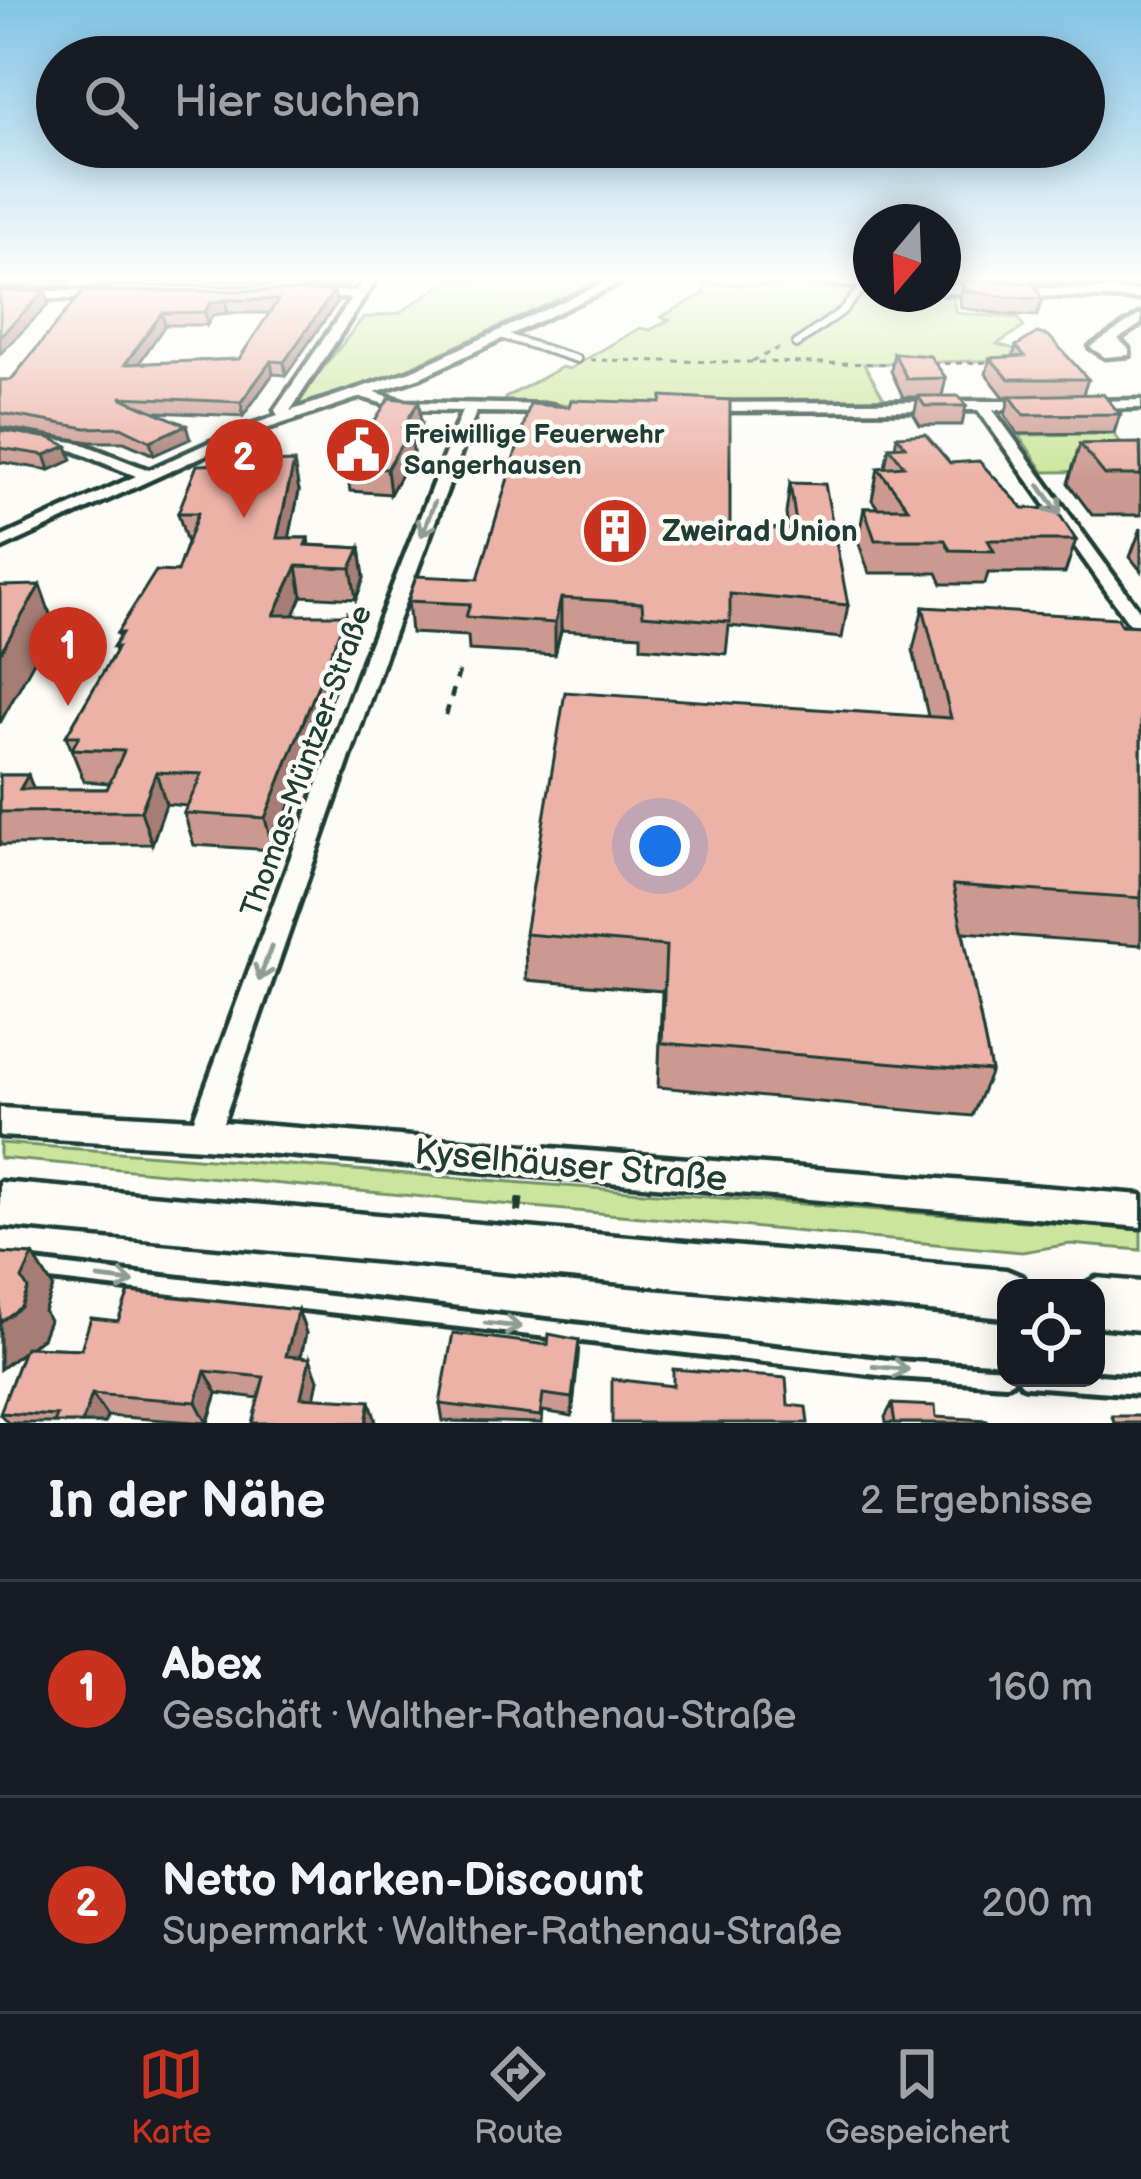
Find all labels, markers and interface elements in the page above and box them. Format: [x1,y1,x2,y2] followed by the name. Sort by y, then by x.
[36,36,1105,168] search box
[78,69,144,135] icon: search
[174,75,421,130] text: Hier suchen
[853,204,961,312] north arrow
[323,415,393,485] public building icon: Freiwillige Feuerwehr Sangerhausen
[205,419,283,518] pin: 2
[404,419,665,482] place label: Freiwillige Feuerwehr Sangerhausen
[1037,483,1063,516] one-way arrow
[580,496,650,566] building icon: Zweirad Union
[416,499,438,536] one-way arrow
[662,514,858,550] place label: Zweirad Union
[234,601,380,922] street label: Thomas-Müntzer-Straße
[29,607,107,706] pin: 1
[630,816,690,876] your location
[253,944,274,981] one-way arrow
[412,1131,729,1202] street label: Kyselhäuser Straße
[96,1269,135,1291] one-way arrow
[997,1279,1105,1387] map controls
[997,1279,1105,1387] button: locate
[483,1314,522,1337] one-way arrow
[871,1357,910,1380] one-way arrow
[48,1471,326,1532] text: In der Nähe
[860,1478,1093,1525] text: 2 Ergebnisse
[162,1638,261,1693] text: Abex
[79,1665,95,1712] text: 1
[988,1665,1093,1712] text: 160 m
[162,1693,796,1740] text: Geschäft · Walther-Rathenau-Straße
[162,1854,644,1909] text: Netto Marken-Discount
[75,1881,99,1928] text: 2
[981,1881,1093,1928] text: 200 m
[162,1909,842,1956] text: Supermarkt · Walther-Rathenau-Straße
[131,2041,212,2153] tab: Karte
[474,2041,563,2153] tab: Route
[825,2041,1010,2153] tab: Gespeichert

